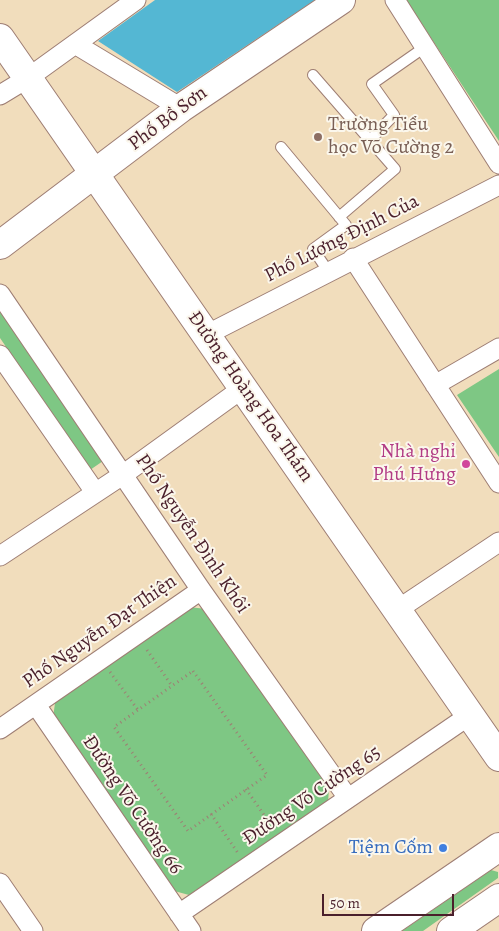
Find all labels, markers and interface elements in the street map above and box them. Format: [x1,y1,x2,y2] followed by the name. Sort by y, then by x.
[124,81,212,157] street label: Phố Bồ Sơn
[328,113,454,160] place label: Trường Tiểu học Võ Cường 2
[312,131,324,143] marker: Trường Tiểu học Võ Cường 2
[261,190,423,288] street label: Phố Lương Định Của
[182,307,318,487] street label: Đường Hoàng Hoa Thám
[372,440,456,487] place label: Nhà nghỉ Phú Hưng
[130,450,254,618] street label: Phố Nguyễn Đình Khôi
[460,458,472,470] marker: Nhà nghỉ Phú Hưng
[18,570,182,694] street label: Phố Nguyễn Đạt Thiện
[77,731,187,879] street label: Đường Võ Cường 66
[238,741,386,851] street label: Đường Võ Cường 65
[349,836,433,860] place label: Tiệm Cốm
[437,842,449,854] marker: Tiệm Cốm
[324,884,456,916] scale bar
[330,893,360,913] text: 50 m

